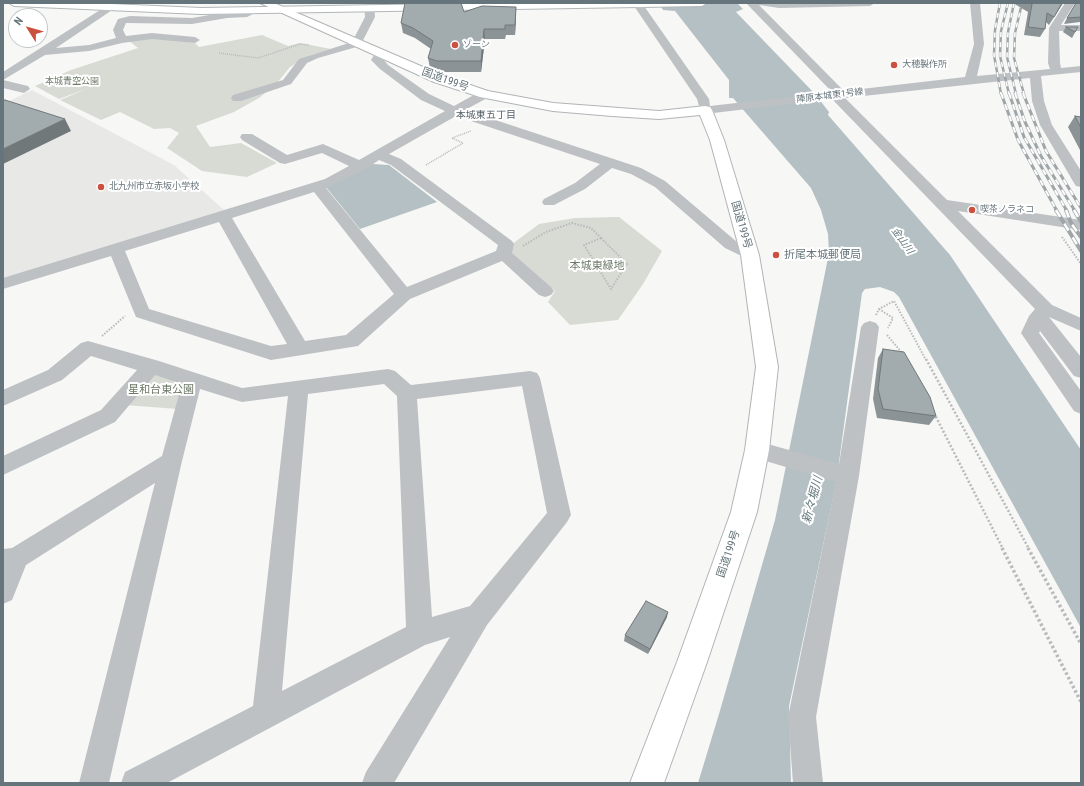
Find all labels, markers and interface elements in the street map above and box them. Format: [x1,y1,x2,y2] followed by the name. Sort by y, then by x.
[8,8,48,48] north arrow
[12,14,26,28] text: N
[450,40,460,50] marker: ゾーン
[463,40,490,50] place label: ゾーン
[889,60,899,70] marker: 大穂製作所
[902,60,947,70] place label: 大穂製作所
[420,65,470,95] street label: 国道199号
[45,77,99,87] park label: 本城青空公園
[796,87,864,105] street label: 陣原本城東1号線
[456,109,516,121] district label: 本城東五丁目
[96,182,106,192] marker: 北九州市立赤坂小学校
[109,182,199,192] place label: 北九州市立赤坂小学校
[728,199,754,251] street label: 国道199号
[967,205,977,215] marker: 喫茶ノラネコ
[980,205,1034,215] place label: 喫茶ノラネコ
[888,225,916,257] water label: 金山川
[784,248,861,262] place label: 折尾本城郵便局
[771,250,781,260] marker: 折尾本城郵便局
[570,259,624,273] park label: 本城東緑地
[128,383,194,397] park label: 星和台東公園
[800,475,826,525] water label: 新々堀川
[715,529,743,579] street label: 国道199号

